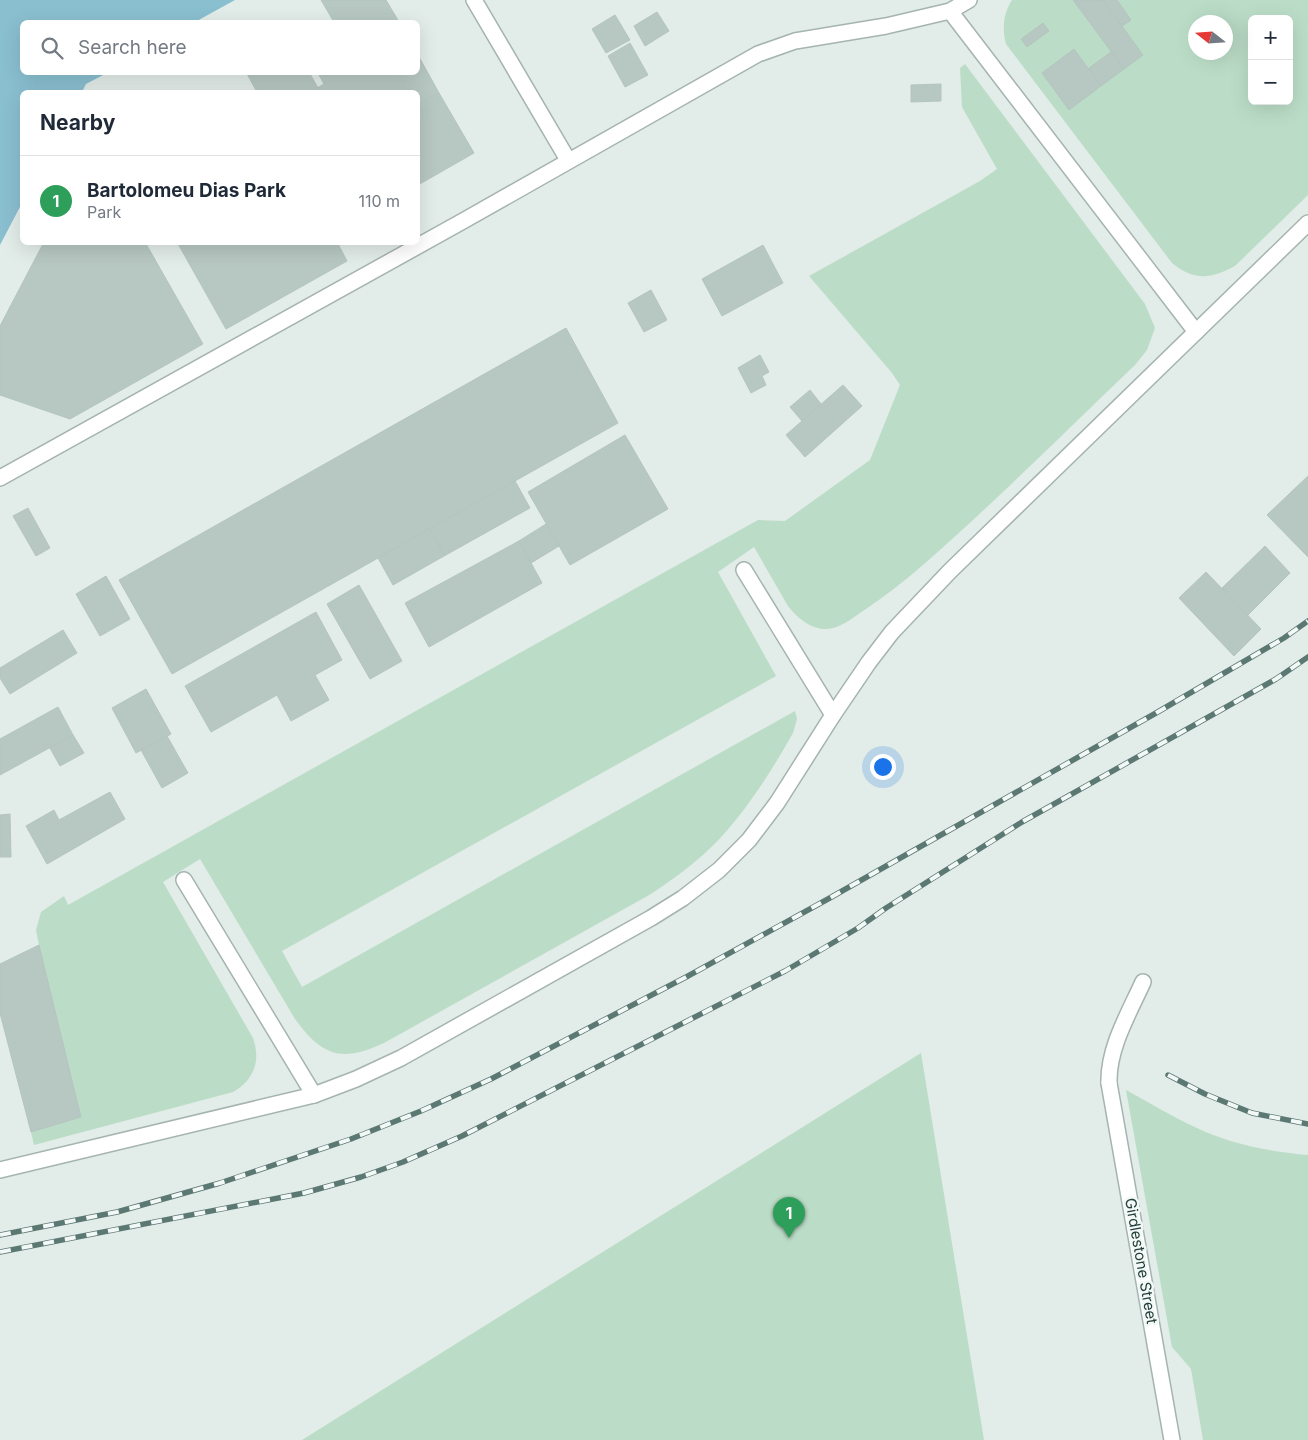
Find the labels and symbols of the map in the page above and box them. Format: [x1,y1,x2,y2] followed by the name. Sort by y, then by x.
[1188,15,1233,60] north arrow
[870,754,896,780] your location
[1121,1196,1162,1325] street label: Girdlestone Street
[773,1197,805,1238] pin: 1

